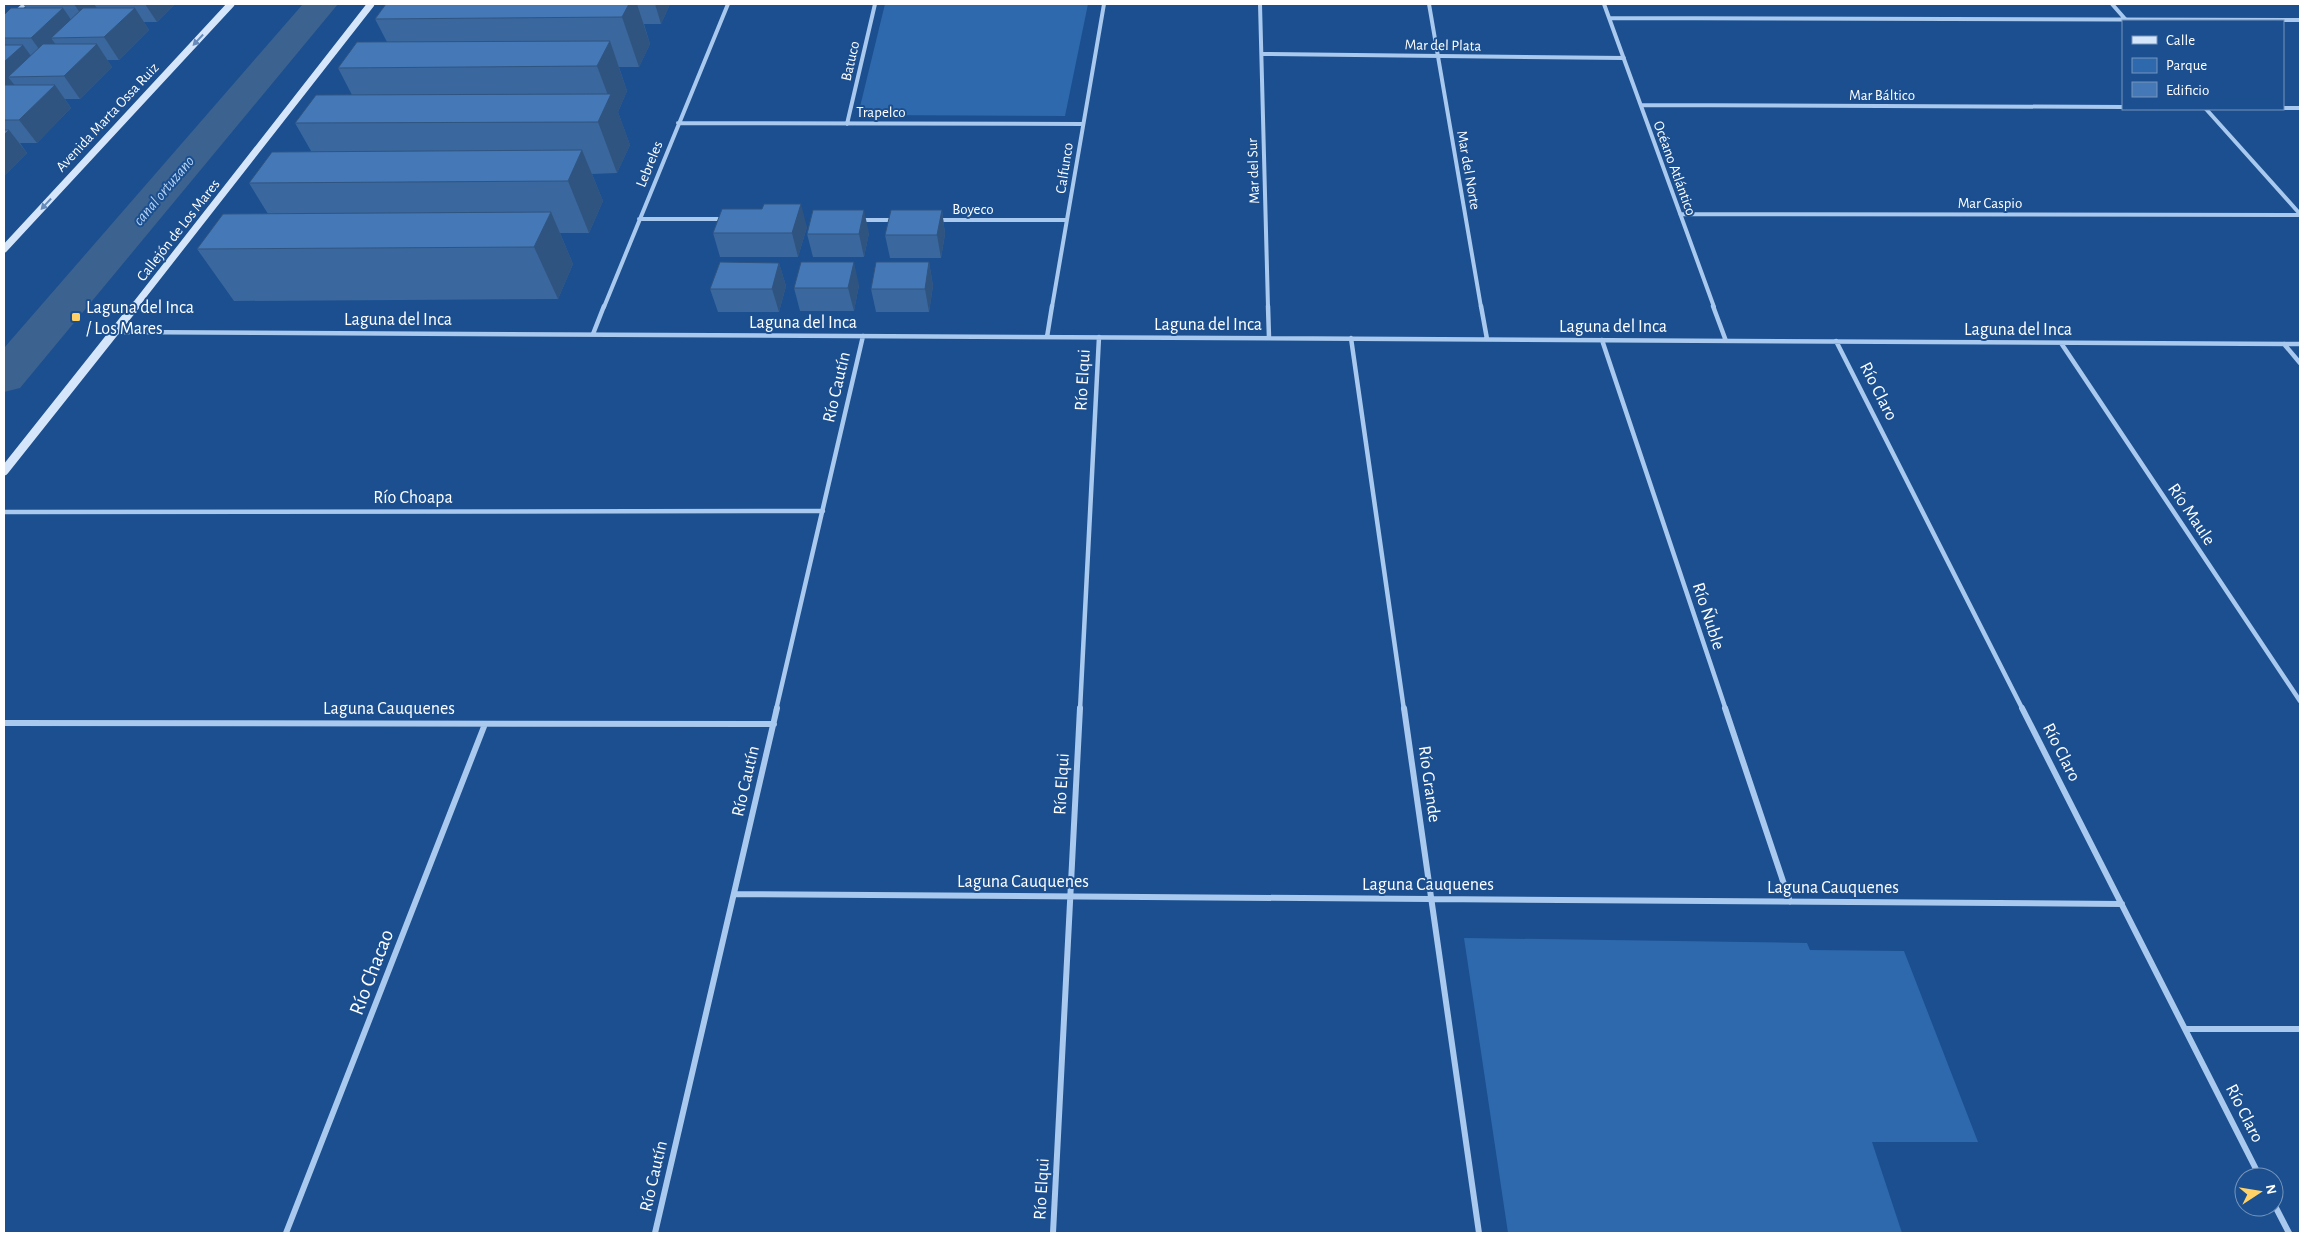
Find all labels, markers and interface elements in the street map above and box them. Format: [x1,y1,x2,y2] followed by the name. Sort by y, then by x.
[2122,20,2284,110] legend
[192,33,203,46] one-way arrow
[2166,33,2195,48] text: Calle
[1404,37,1482,54] street label: Mar del Plata
[839,40,862,83] street label: Batuco
[2166,58,2207,73] text: Parque
[53,60,162,175] street label: Avenida Marta Ossa Ruiz
[2166,83,2209,98] text: Edificio
[1849,88,1915,103] street label: Mar Báltico
[856,105,906,120] street label: Trapelco
[1650,119,1699,217] street label: Océano Atlántico
[1454,129,1483,211] street label: Mar del Norte
[1245,138,1262,204] street label: Mar del Sur
[633,139,665,189] street label: Lebreles
[1053,142,1076,195] street label: Calfunco
[130,152,198,228] water label: canal ortuzano
[134,177,223,284] street label: Callejón de Los Mares
[1958,196,2022,211] street label: Mar Caspio
[40,197,52,209] one-way arrow
[952,202,994,217] street label: Boyeco
[86,299,194,338] place label: Laguna del Inca / Los Mares
[70,311,82,323] marker: Laguna del Inca / Los Mares
[344,311,452,329] street label: Laguna del Inca
[749,314,857,332] street label: Laguna del Inca
[1154,316,1262,334] street label: Laguna del Inca
[1559,318,1667,336] street label: Laguna del Inca
[1964,321,2072,339] street label: Laguna del Inca
[1072,349,1094,411] street label: Río Elqui
[820,350,854,425] street label: Río Cautín
[1856,359,1900,424] street label: Río Claro
[2164,480,2218,549] street label: Río Maule
[373,489,453,507] street label: Río Choapa
[1689,580,1730,652] street label: Río Ñuble
[323,700,455,718] street label: Laguna Cauquenes
[2039,720,2083,785] street label: Río Claro
[729,744,763,819] street label: Río Cautín
[1415,745,1443,824] street label: Río Grande
[1051,753,1073,815] street label: Río Elqui
[957,873,1089,891] street label: Laguna Cauquenes
[1362,876,1494,894] street label: Laguna Cauquenes
[1767,879,1899,897] street label: Laguna Cauquenes
[346,926,397,1018] street label: Río Chacao
[2222,1081,2266,1146] street label: Río Claro
[637,1139,671,1214] street label: Río Cautín
[1031,1158,1053,1220] street label: Río Elqui
[2234,1167,2284,1217] north arrow
[2263,1183,2279,1196] text: N

